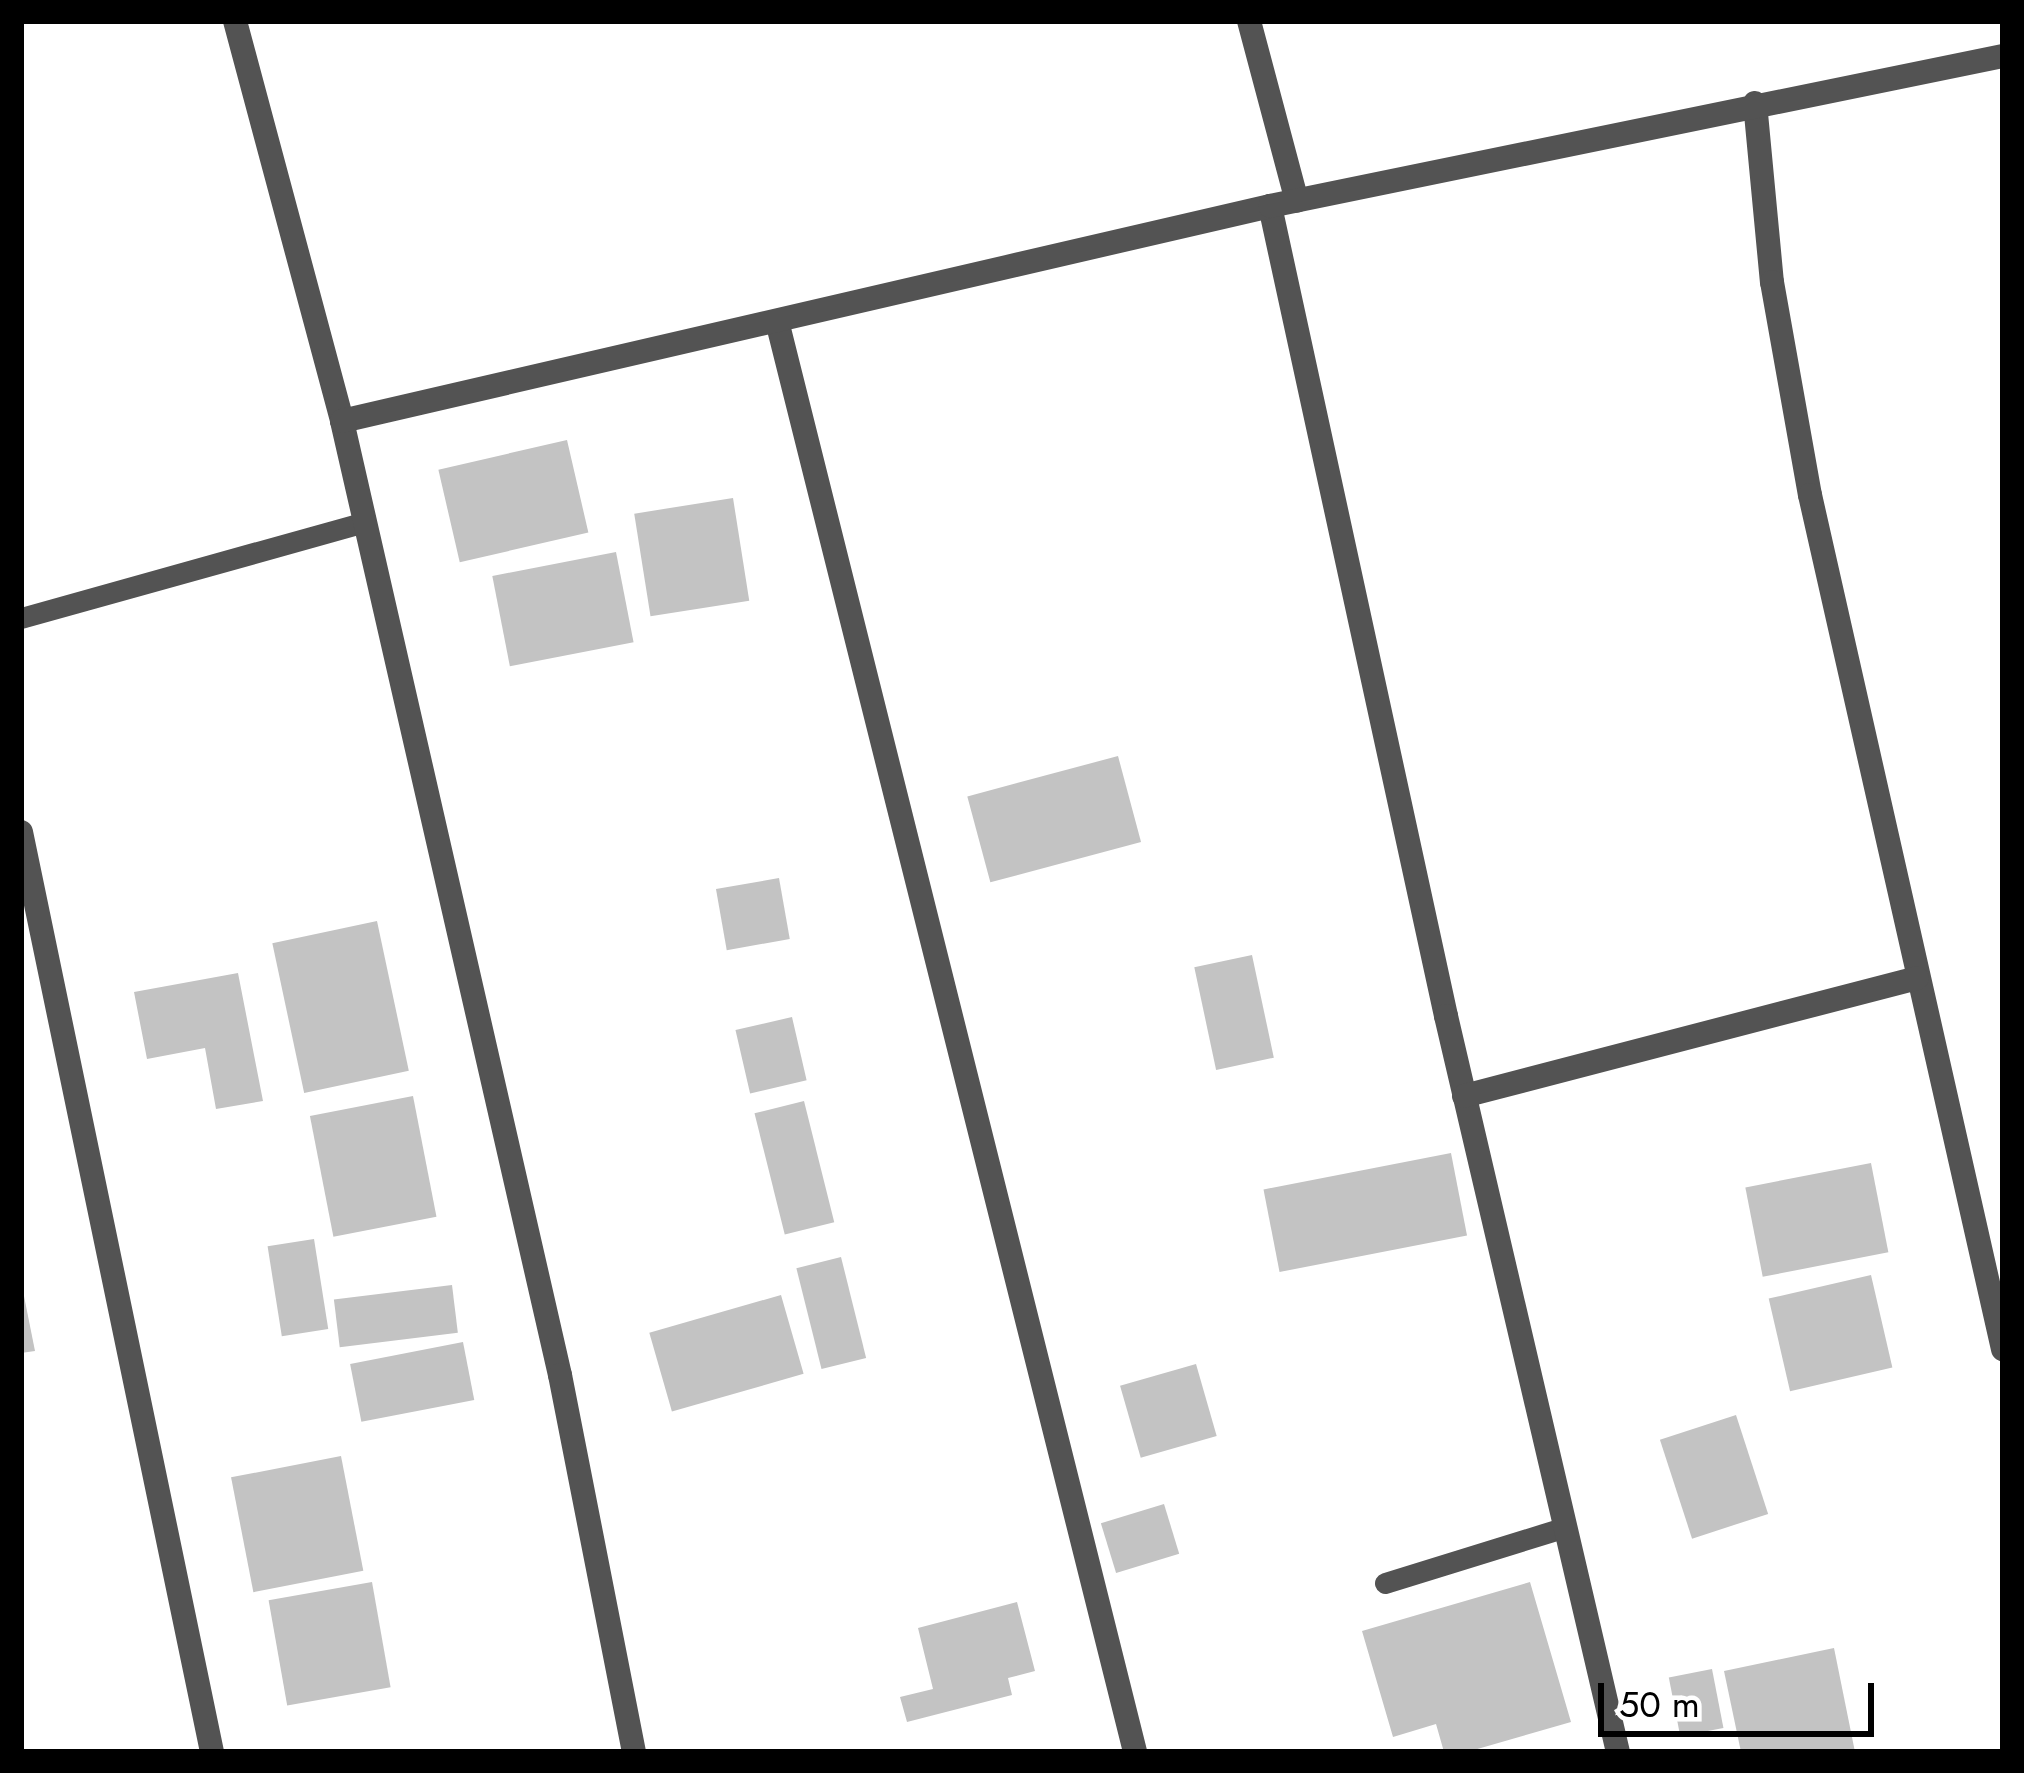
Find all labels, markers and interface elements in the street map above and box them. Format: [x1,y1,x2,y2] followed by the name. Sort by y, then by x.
[1604,1659,1880,1733] scale bar
[1619,1678,1700,1730] text: 50 m

